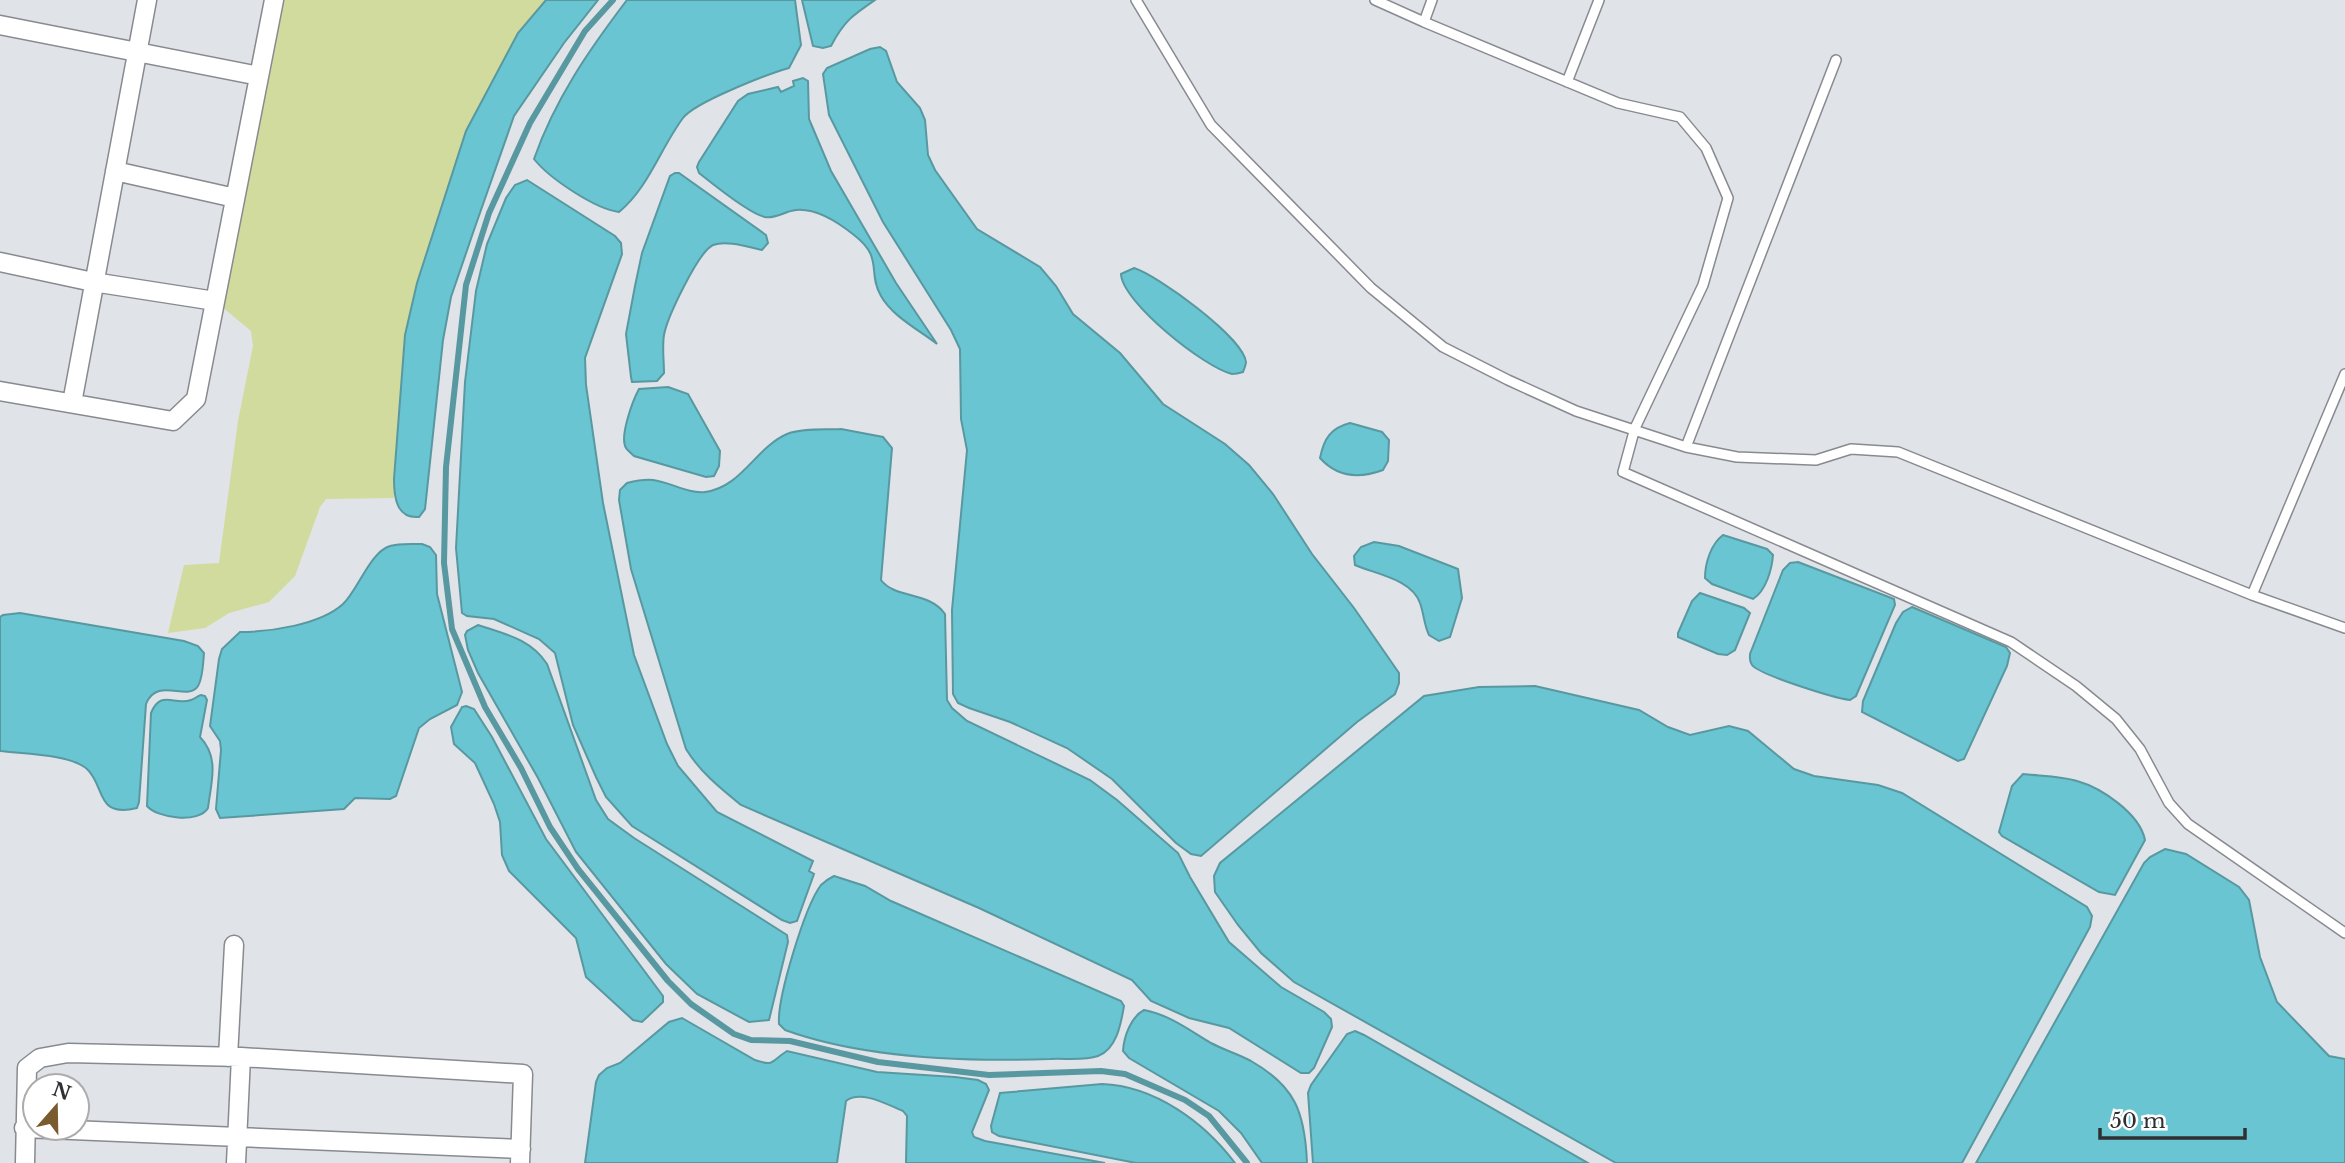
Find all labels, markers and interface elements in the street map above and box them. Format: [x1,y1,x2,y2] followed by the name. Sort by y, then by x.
[21,1072,91,1142] north arrow
[49,1078,74,1105] text: N
[2100,1096,2245,1140] scale bar
[2110,1108,2166,1134] text: 50 m

